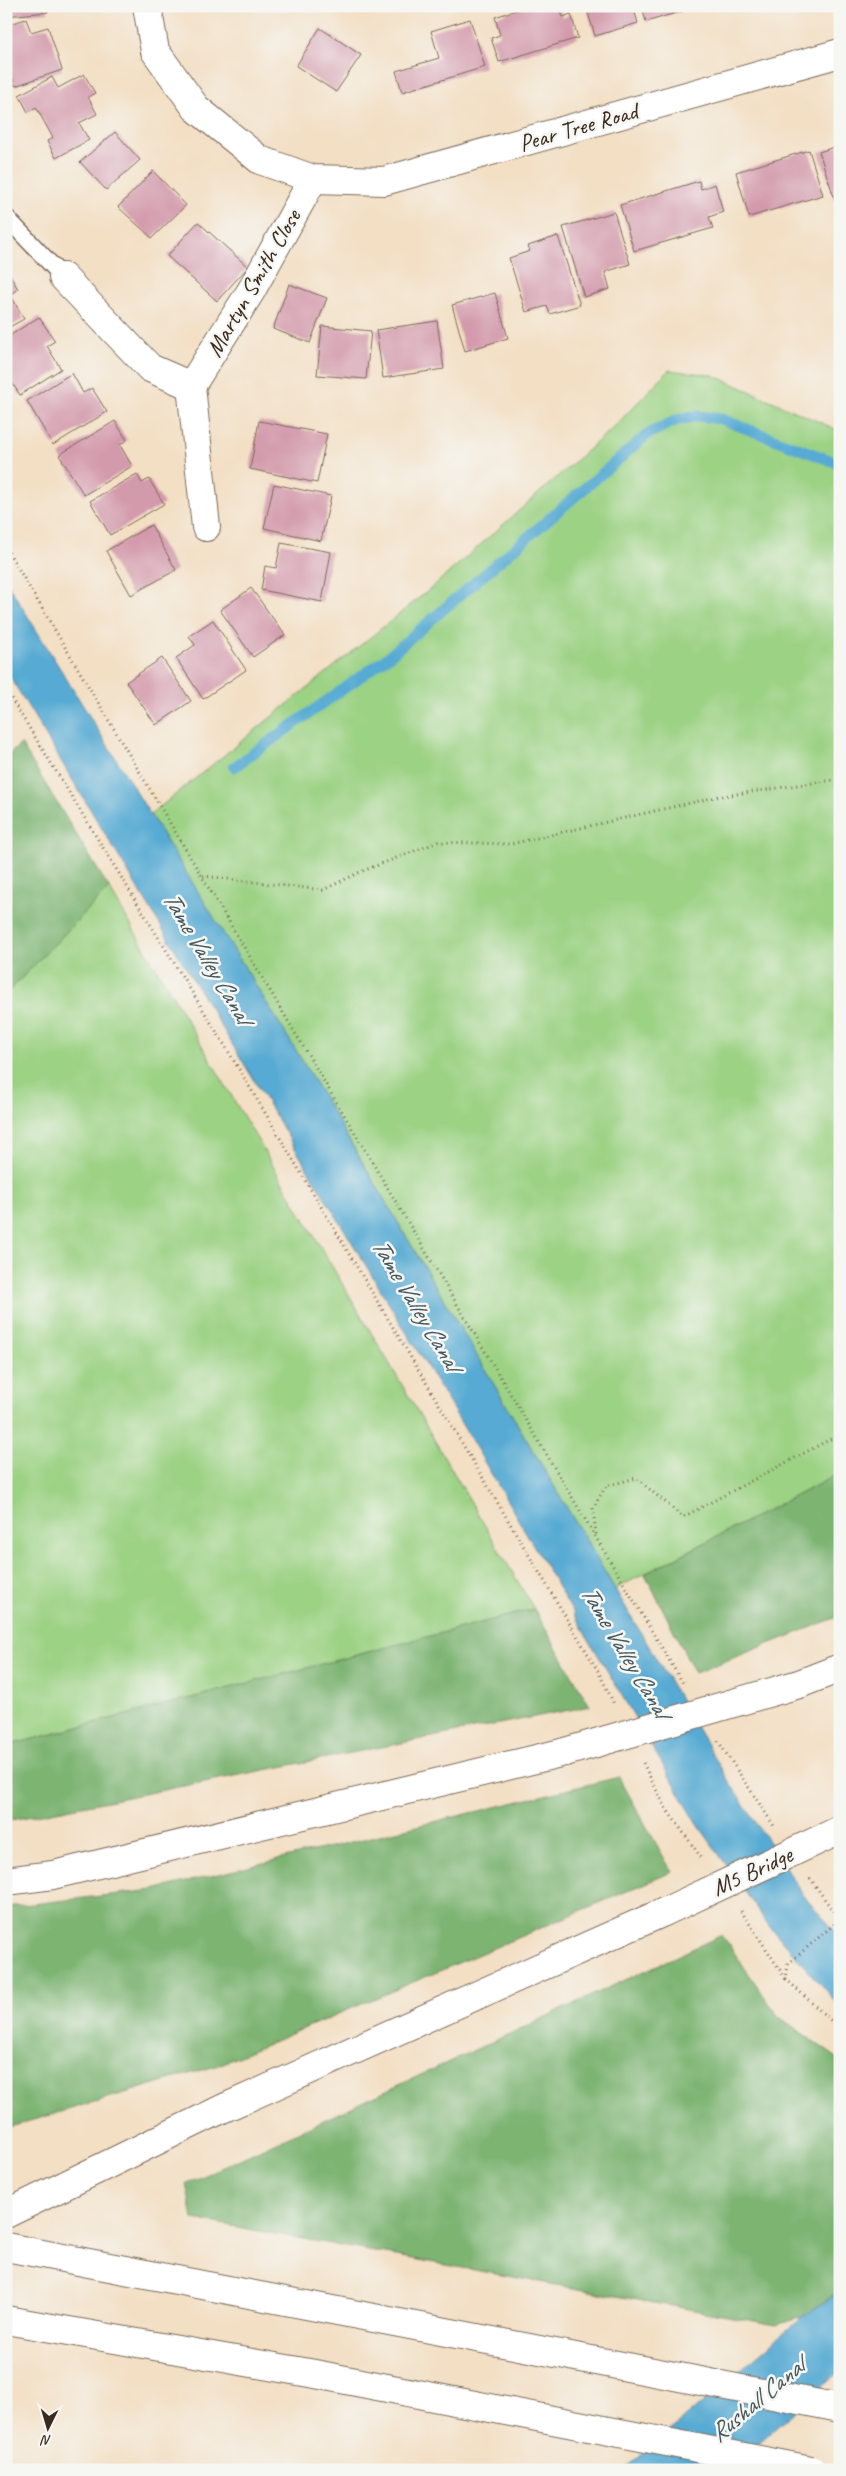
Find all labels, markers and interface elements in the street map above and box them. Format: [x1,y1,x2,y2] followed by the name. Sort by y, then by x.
[515,95,644,158] street label: Pear Tree Road
[199,202,308,362] street label: Martyn Smith Close
[155,885,263,1036] water label: Tame Valley Canal
[364,1232,472,1383] water label: Tame Valley Canal
[573,1579,681,1730] water label: Tame Valley Canal
[707,1838,799,1903] street label: M5 Bridge
[703,2346,817,2449] water label: Rushall Canal
[22,2404,72,2454] north arrow
[40,2431,52,2449] text: N

